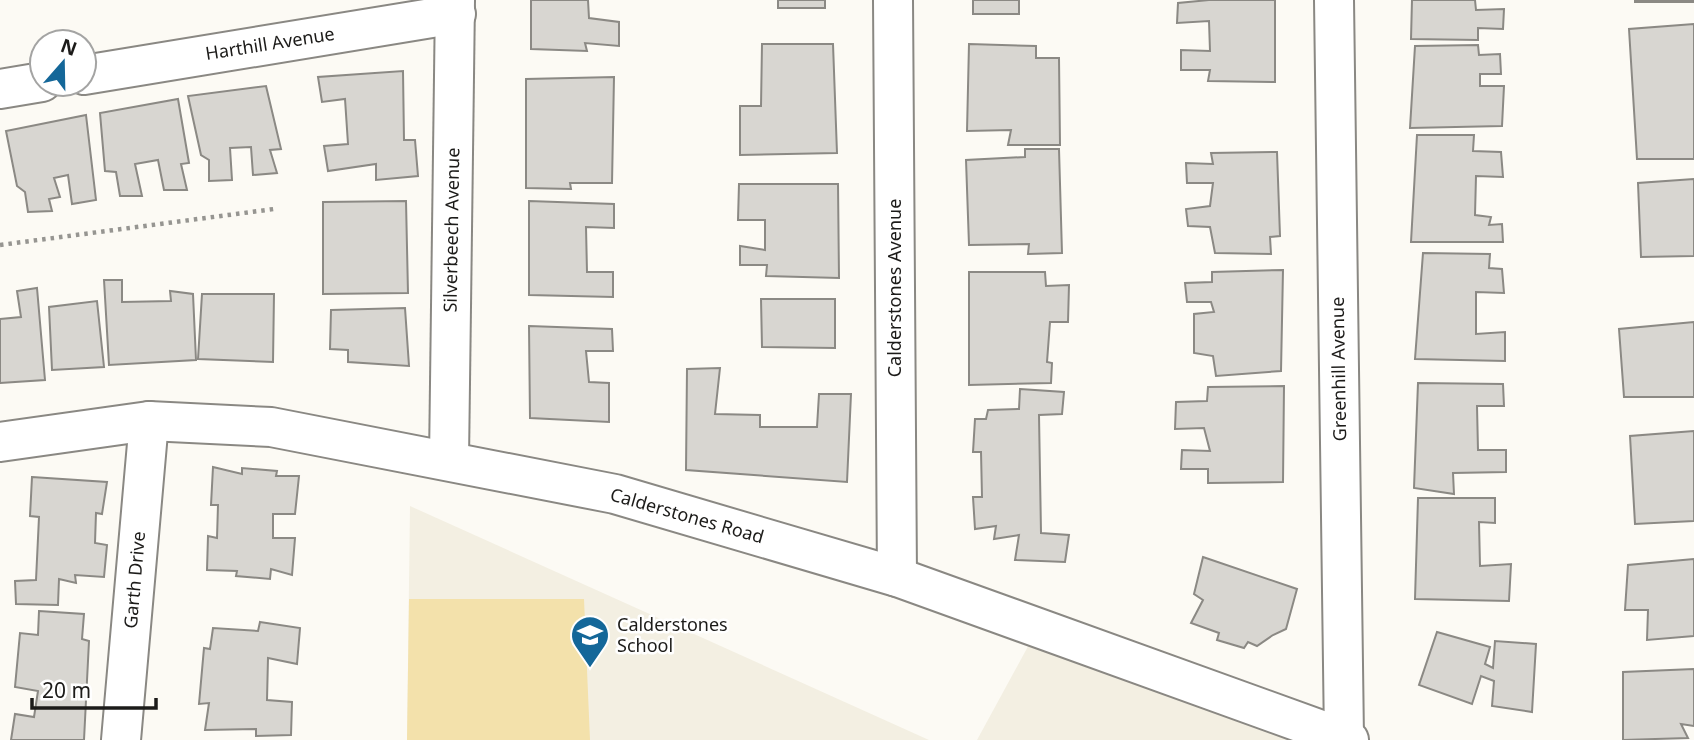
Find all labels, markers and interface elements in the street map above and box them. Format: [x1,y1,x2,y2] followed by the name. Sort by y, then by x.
[204,21,336,65] street label: Harthill Avenue
[28,28,98,98] north arrow
[57,32,81,62] text: N
[438,147,464,313] street label: Silverbeech Avenue
[882,199,906,377] street label: Calderstones Avenue
[1325,297,1351,441] street label: Greenhill Avenue
[608,482,767,548] street label: Calderstones Road
[118,530,150,629] street label: Garth Drive
[617,612,728,657] place label: Calderstones School
[569,614,611,669] school or university icon: Calderstones School
[32,666,156,710] scale bar
[42,676,91,704] text: 20 m

